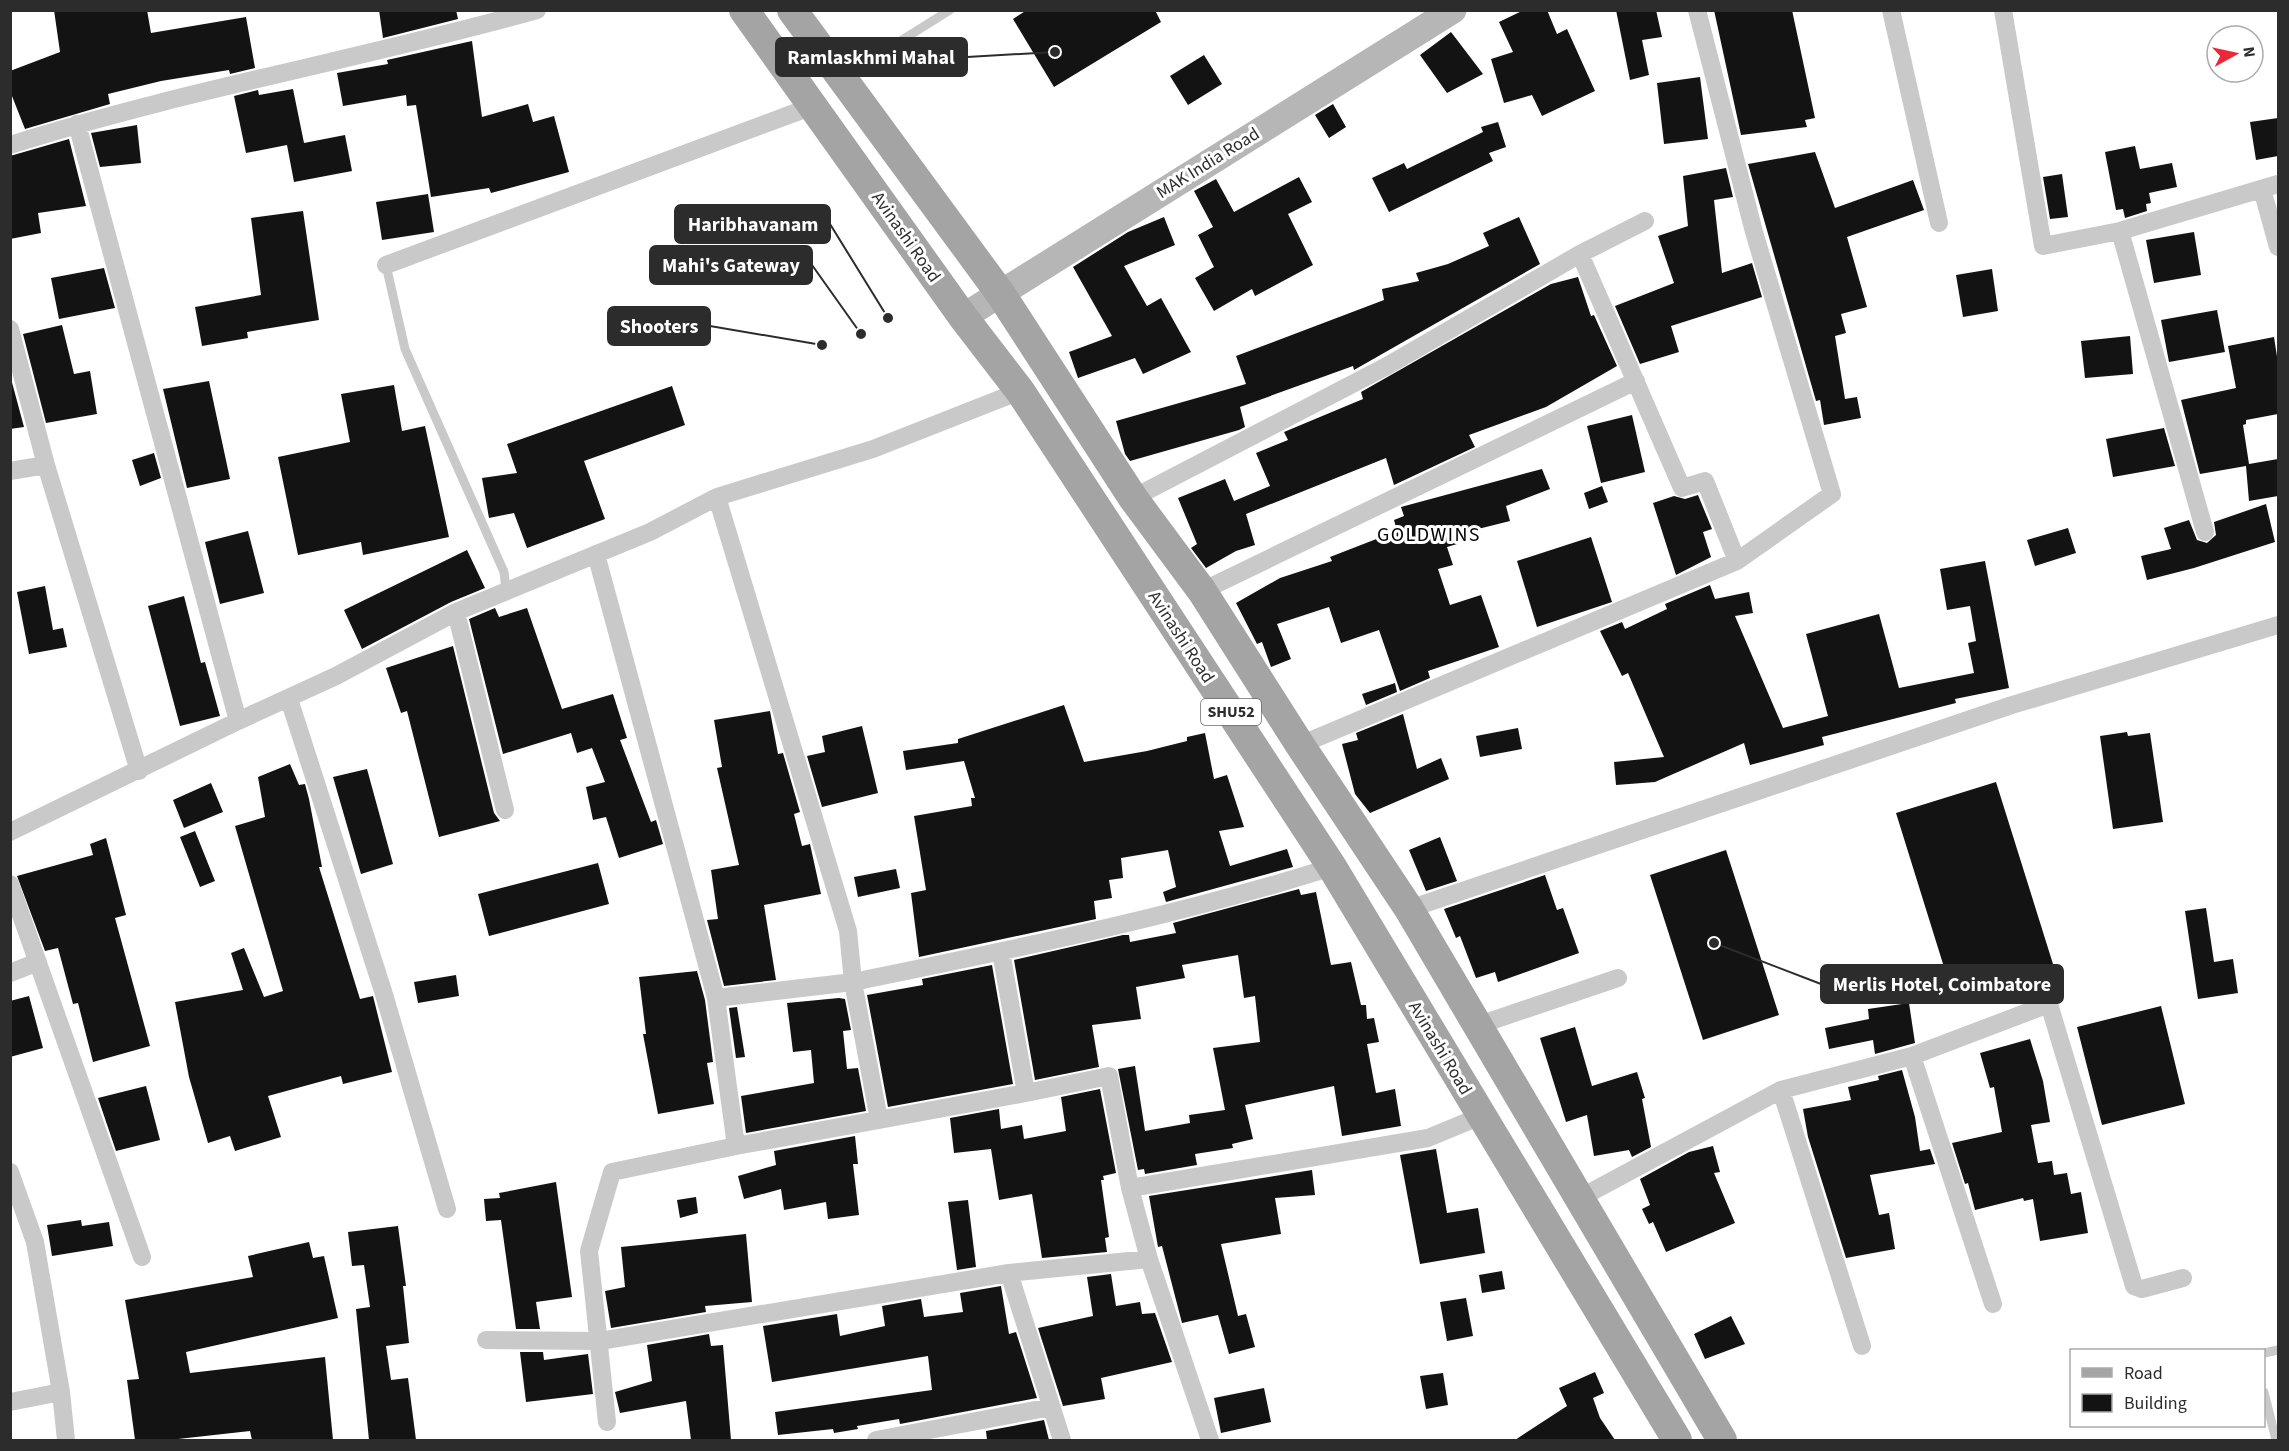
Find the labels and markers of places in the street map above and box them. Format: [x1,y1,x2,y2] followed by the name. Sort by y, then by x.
[776,38,967,76] callout: Ramlaskhmi Mahal
[675,205,830,243] callout: Haribhavanam
[650,246,812,284] callout: Mahi's Gateway
[608,307,710,345] callout: Shooters
[1821,965,2063,1003] callout: Merlis Hotel, Coimbatore

